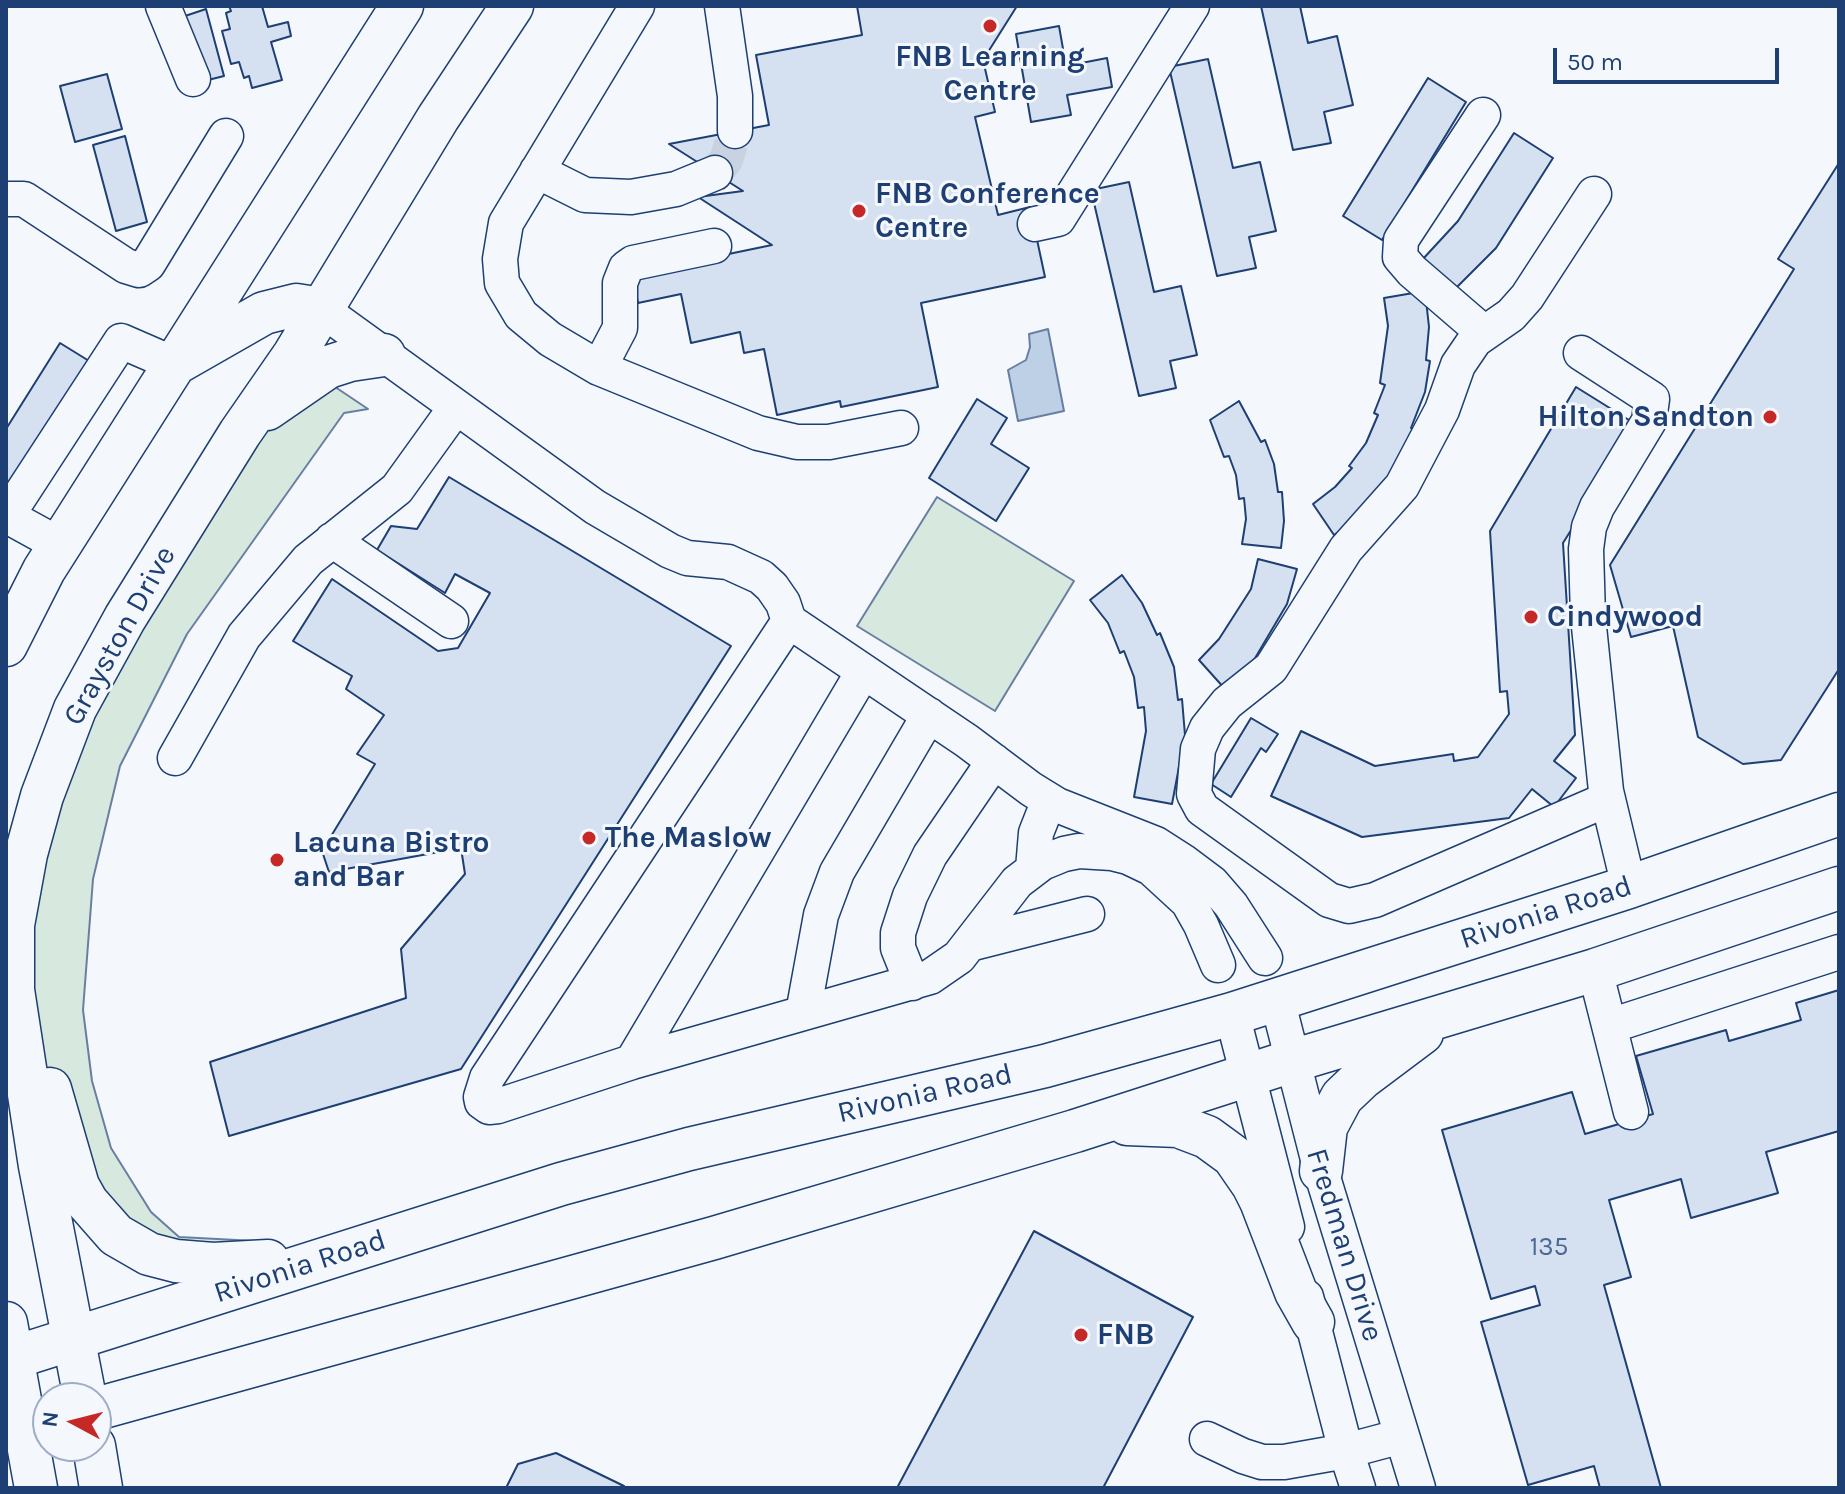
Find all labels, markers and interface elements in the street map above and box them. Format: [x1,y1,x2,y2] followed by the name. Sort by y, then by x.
[981,17,999,35] marker: FNB Learning Centre
[1557,32,1783,82] scale bar
[895,39,1085,110] place label: FNB Learning Centre
[1567,48,1623,76] text: 50 m
[875,176,1100,246] place label: FNB Conference Centre
[850,202,868,220] marker: FNB Conference Centre
[1537,399,1754,435] place label: Hilton Sandton
[1761,408,1779,426] marker: Hilton Sandton
[56,540,184,732] street label: Grayston Drive
[1547,599,1703,635] place label: Cindywood
[1522,608,1540,626] marker: Cindywood
[605,820,772,856] place label: The Maslow
[293,825,490,896] place label: Lacuna Bistro and Bar
[580,829,598,847] marker: The Maslow
[268,851,286,869] marker: Lacuna Bistro and Bar
[1456,868,1636,958] street label: Rivonia Road
[834,1056,1016,1132] street label: Rivonia Road
[1298,1144,1390,1346] street label: Fredman Drive
[210,1222,390,1312] street label: Rivonia Road
[1530,1232,1568,1264] house number: 135
[1097,1317,1154,1353] place label: FNB
[1072,1326,1090,1344] marker: FNB
[32,1382,112,1462] north arrow
[36,1410,64,1429] text: N

